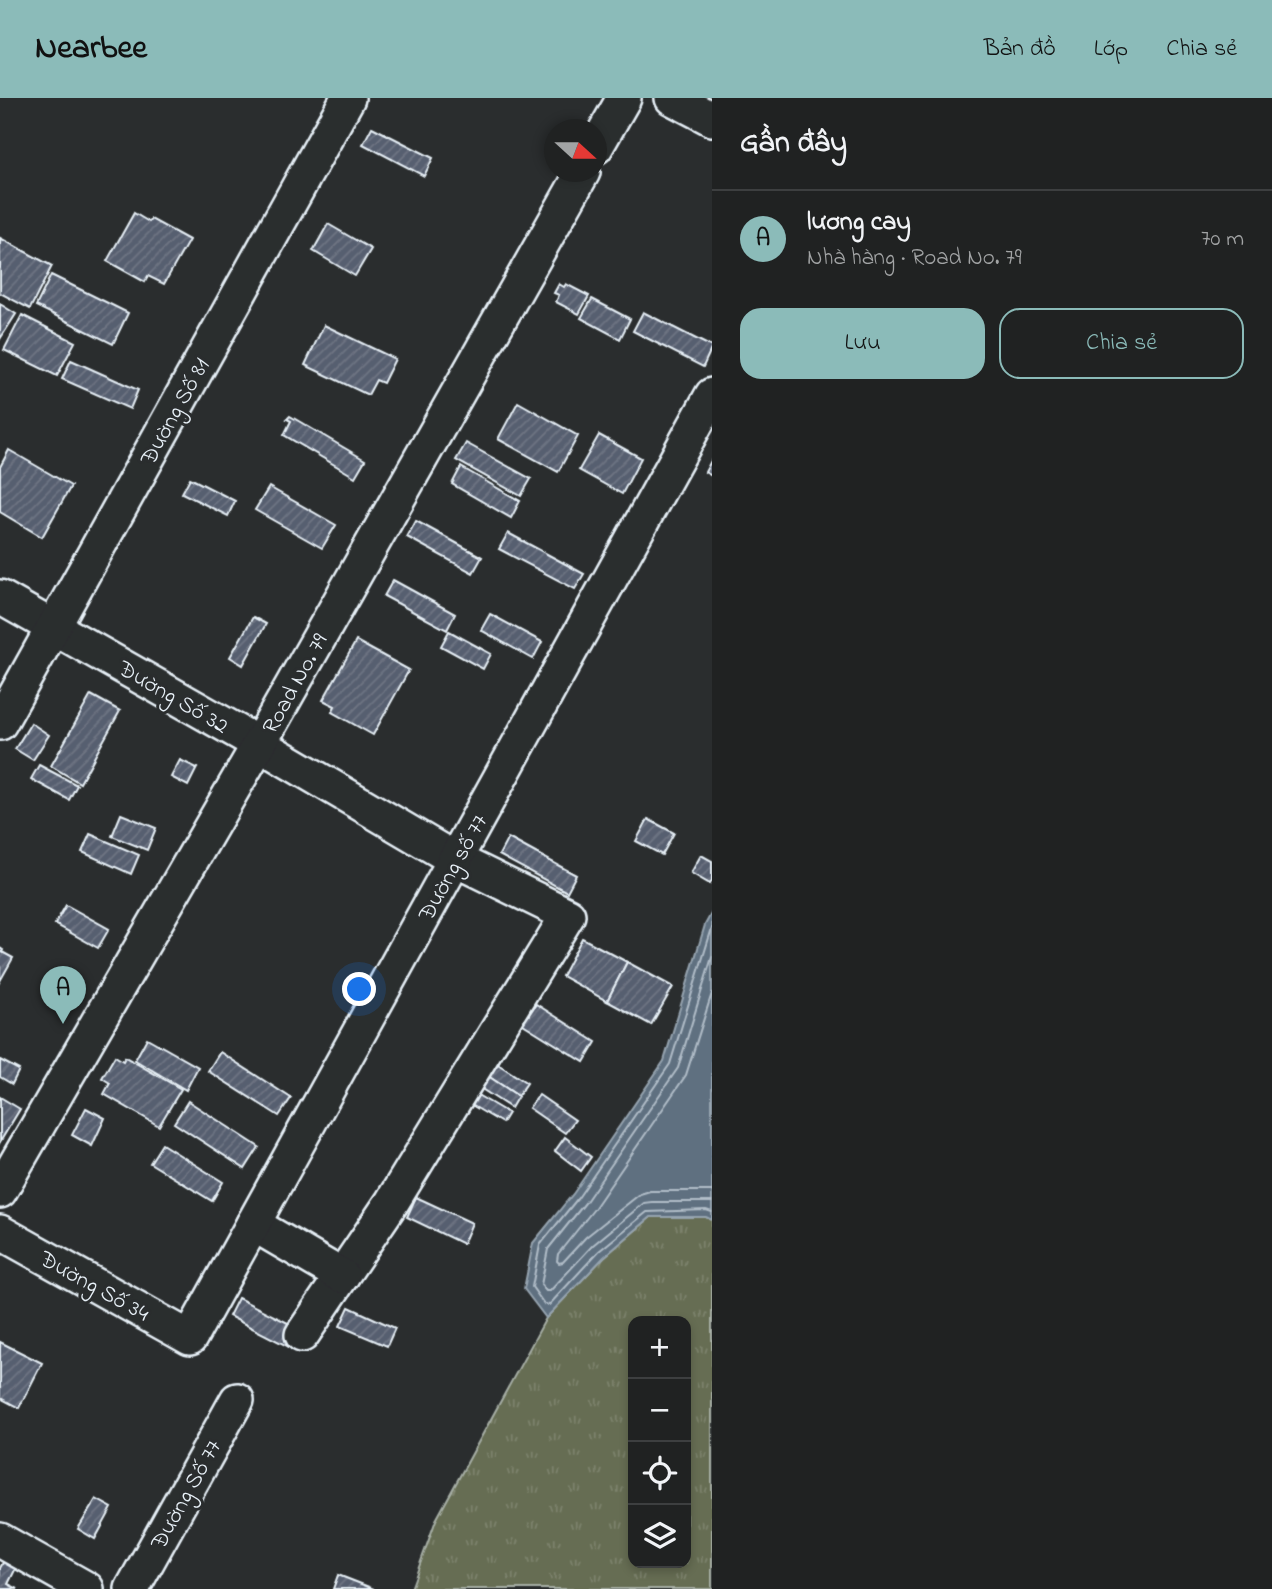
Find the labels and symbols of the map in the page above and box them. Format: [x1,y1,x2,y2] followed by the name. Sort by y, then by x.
[544,119,607,182] north arrow
[133,353,220,473] street label: Đường Số 81
[255,628,337,740] street label: Road No. 79
[110,653,234,744] street label: Đường Số 32
[411,808,498,929] street label: Đường số 77
[40,966,86,1024] pin: A
[342,972,376,1006] your location
[32,1243,155,1332] street label: Đường Số 34
[143,1434,232,1557] street label: Đường Số 77

